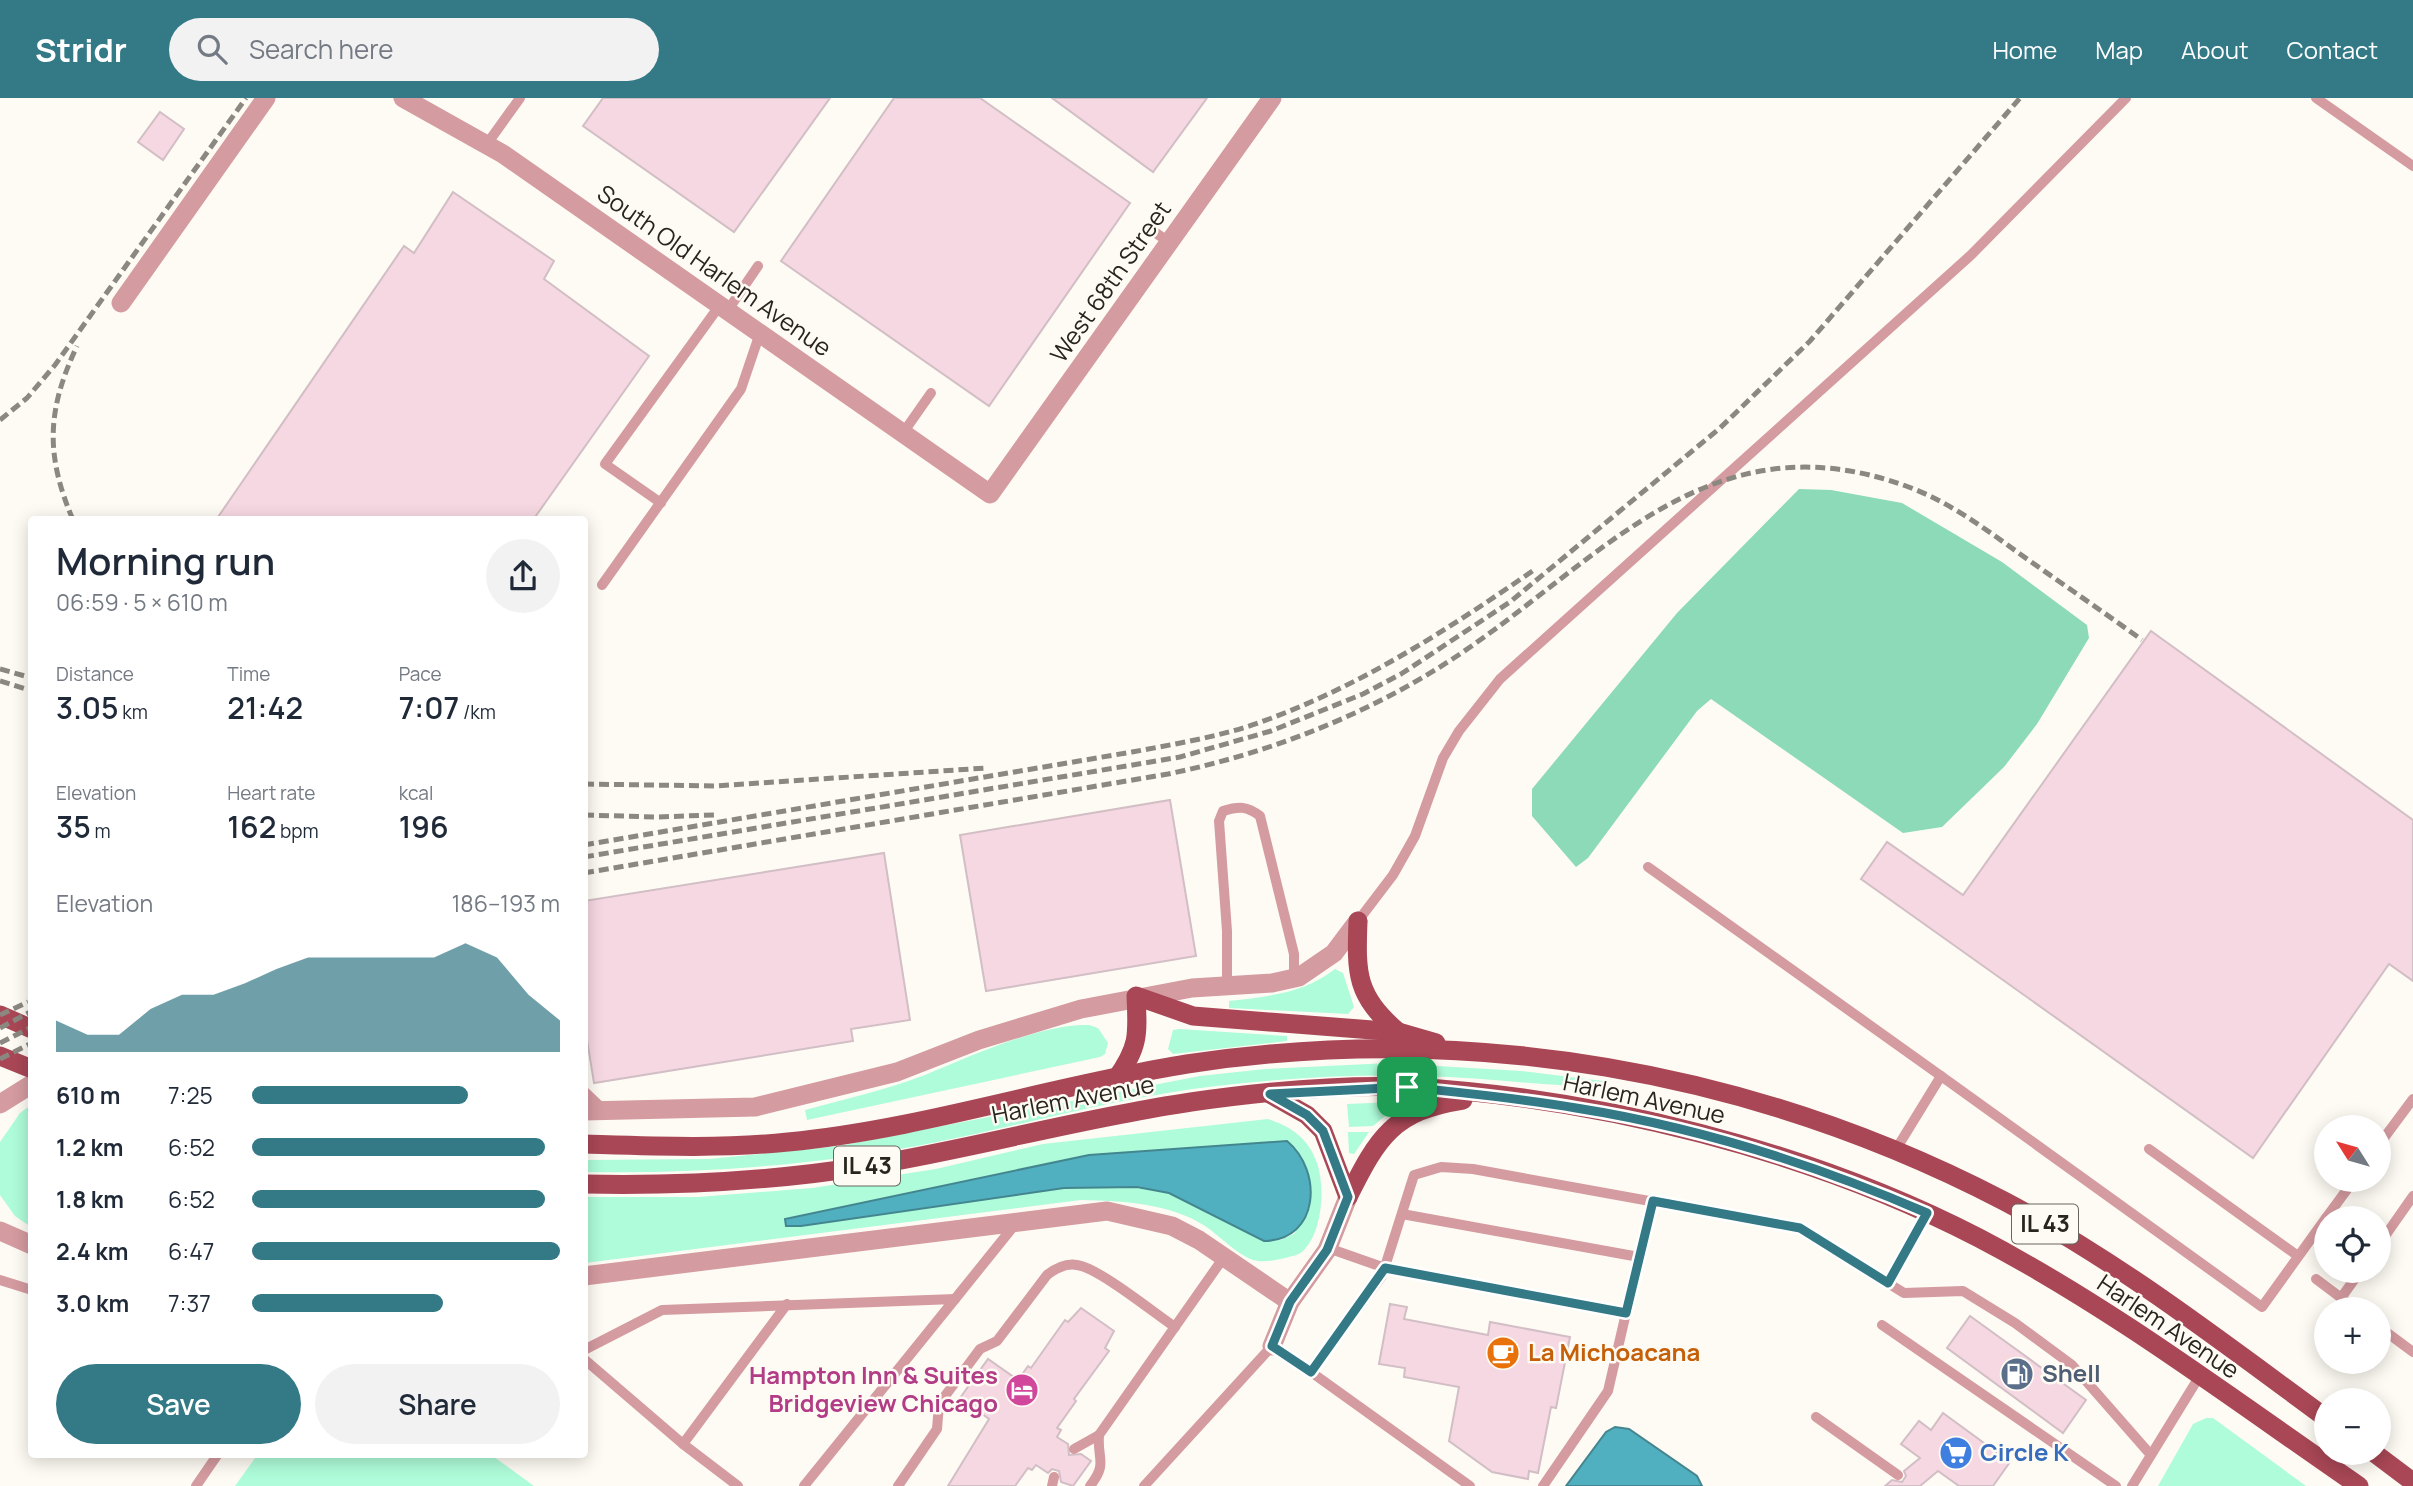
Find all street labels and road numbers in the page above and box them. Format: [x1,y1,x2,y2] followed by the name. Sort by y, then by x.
[591,176,839,363] street label: South Old Harlem Avenue
[1042,194,1178,368] street label: West 68th Street
[1560,1064,1728,1131] street label: Harlem Avenue
[989,1067,1157,1130] street label: Harlem Avenue
[834,1147,900,1186] road number: IL 43
[2012,1204,2078,1244] road number: IL 43
[2091,1266,2246,1386] street label: Harlem Avenue

